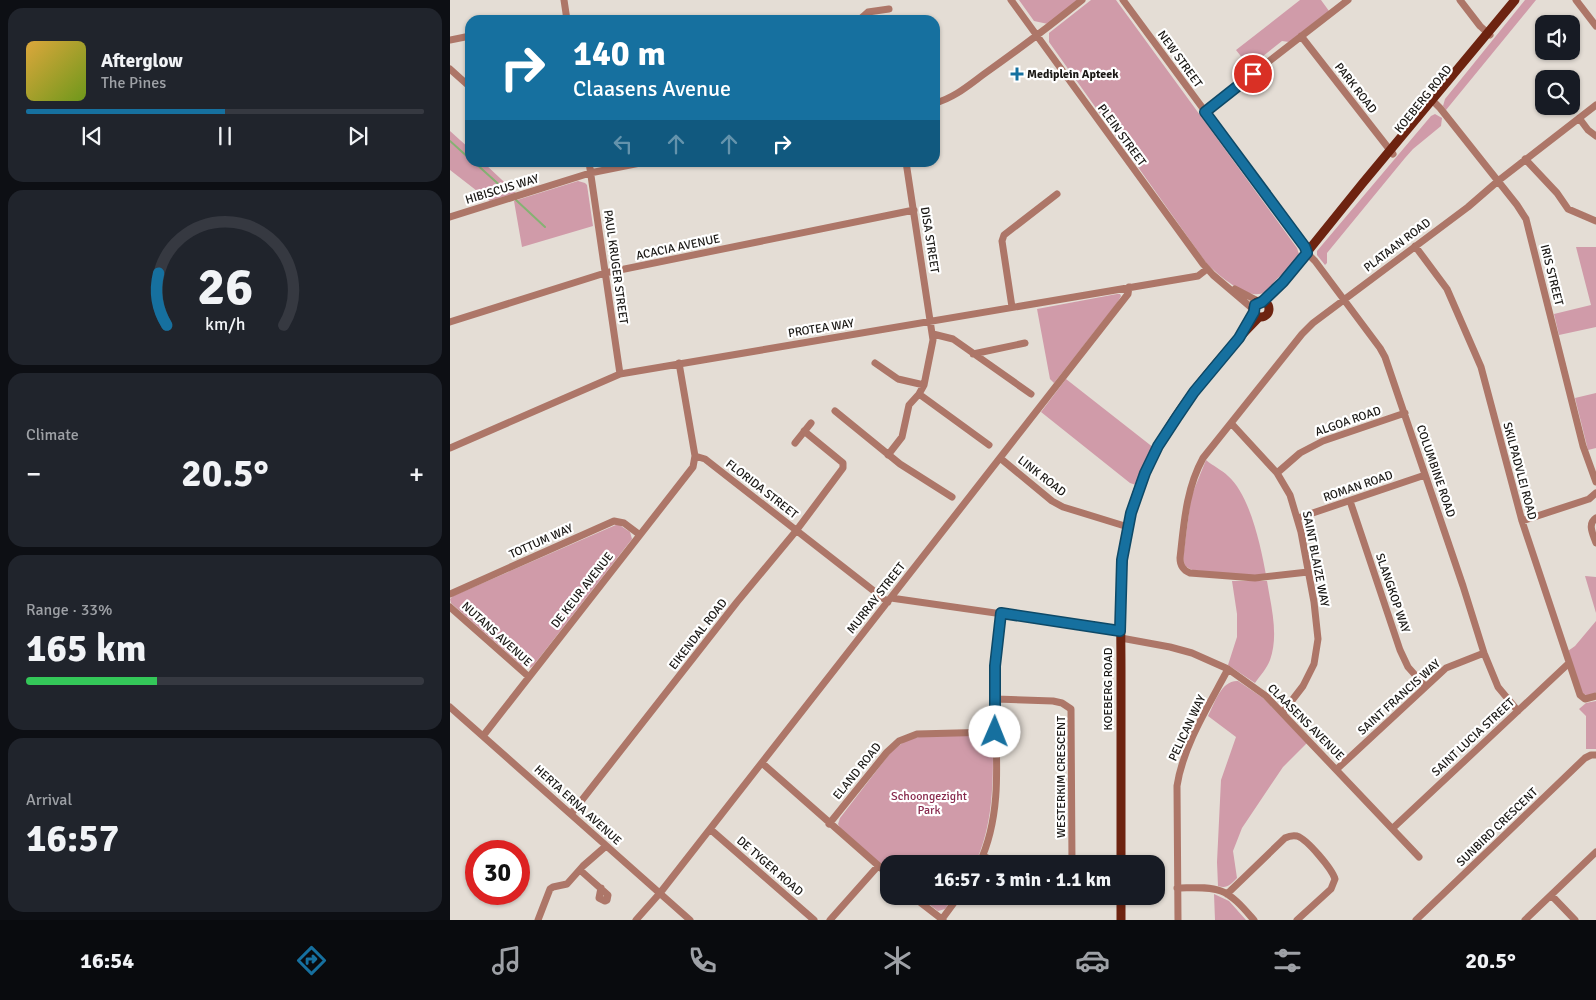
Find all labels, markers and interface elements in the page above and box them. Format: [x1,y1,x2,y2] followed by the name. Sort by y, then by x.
[1535,15,1580,115] map controls
[1535,15,1580,60] button: sound
[1154,28,1205,91] street label: NEW STREET
[573,32,666,75] text: 140 m
[490,35,555,100] icon: right
[101,49,183,73] text: Afterglow
[1232,53,1274,95] pin
[1239,60,1267,88] icon: arrive
[1331,60,1380,117] street label: PARK ROAD
[1391,62,1455,136] street label: KOEBERG ROAD
[1027,67,1119,82] place label: Mediplein Apteek
[1011,68,1023,80] marker: Mediplein Apteek
[1535,70,1580,115] button: search
[101,73,166,93] text: The Pines
[573,75,731,102] text: Claasens Avenue
[1094,101,1149,169] street label: PLEIN STREET
[78,122,106,150] icon: previous
[211,122,239,150] icon: pause
[344,122,372,150] icon: next
[609,130,637,158] icon: left
[662,130,690,158] icon: ahead
[715,130,743,158] icon: ahead
[768,130,796,158] icon: right
[464,171,541,208] street label: HIBISCUS WAY
[917,206,942,274] street label: DISA STREET
[600,209,631,325] street label: PAUL KRUGER STREET
[1361,215,1434,275] street label: PLATAAN ROAD
[635,231,722,264] street label: ACACIA AVENUE
[1537,243,1566,307] street label: IRIS STREET
[197,255,253,319] text: 26
[205,313,245,335] text: km/h
[787,316,855,341] street label: PROTEA WAY
[1313,403,1383,440] street label: ALGOA ROAD
[1499,421,1540,522] street label: SKILPADVLEI ROAD
[1413,423,1458,520] street label: COLUMBINE ROAD
[26,425,79,445] text: Climate
[181,450,269,497] text: 20.5°
[1014,453,1069,500] street label: LINK ROAD
[26,457,41,491] text: −
[409,457,424,491] text: +
[723,457,801,522] street label: FLORIDA STREET
[1321,467,1395,505] street label: ROMAN ROAD
[1299,510,1332,608] street label: SAINT BLAIZE WAY
[507,521,575,562] street label: TOTTUM WAY
[548,549,617,631] street label: DE KEUR AVENUE
[1372,551,1413,635] street label: SLANGKOP WAY
[844,560,909,637] street label: MURRAY STREET
[666,596,731,673] street label: EIKENDAL ROAD
[458,599,535,670] street label: NUTANS AVENUE
[26,600,112,620] text: Range · 33%
[26,625,147,672] text: 165 km
[1101,647,1116,731] street label: KOEBERG ROAD
[1355,656,1444,738] street label: SAINT FRANCIS WAY
[1264,681,1347,764] street label: CLAASENS AVENUE
[1166,693,1209,764] street label: PELICAN WAY
[1429,695,1518,780] street label: SAINT LUCIA STREET
[968,705,1020,757] position arrow
[1054,716,1069,838] street label: WESTERKIM CRESCENT
[830,740,885,803] street label: ELAND ROAD
[531,762,625,849] street label: HERTA ERNA AVENUE
[1454,785,1541,870] street label: SUNBIRD CRESCENT
[891,789,967,818] park label: Schoongezight Park
[26,790,72,810] text: Arrival
[26,815,119,862] text: 16:57
[733,833,806,899] street label: DE TYGER ROAD
[465,840,530,905] speed limit sign: 30
[934,868,1111,892] text: 16:57 · 3 min · 1.1 km
[294,943,329,978] icon: directions
[489,943,524,978] icon: music
[685,943,720,978] icon: phone
[880,943,915,978] icon: climate
[1075,943,1110,978] icon: car
[1270,943,1305,978] icon: filters
[80,947,134,974] text: 16:54
[1465,947,1516,974] text: 20.5°

